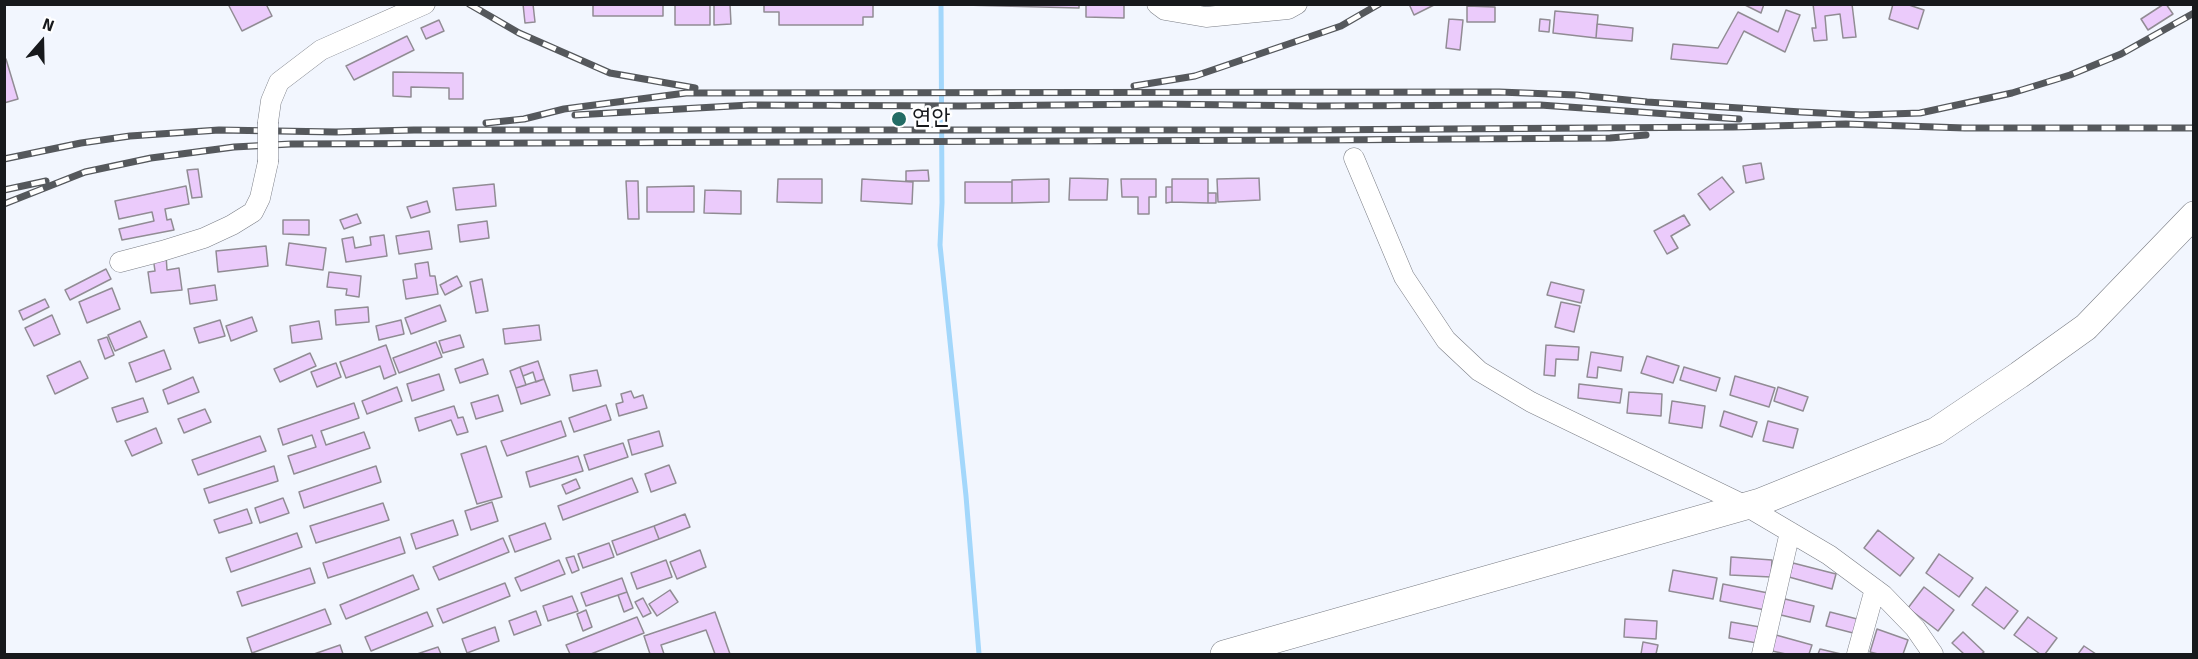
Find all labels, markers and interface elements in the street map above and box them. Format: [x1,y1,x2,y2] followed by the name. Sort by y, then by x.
[12,12,72,72] north arrow
[39,14,57,36] text: N
[912,106,951,132] place label: 연안
[890,110,908,128] marker: 연안

